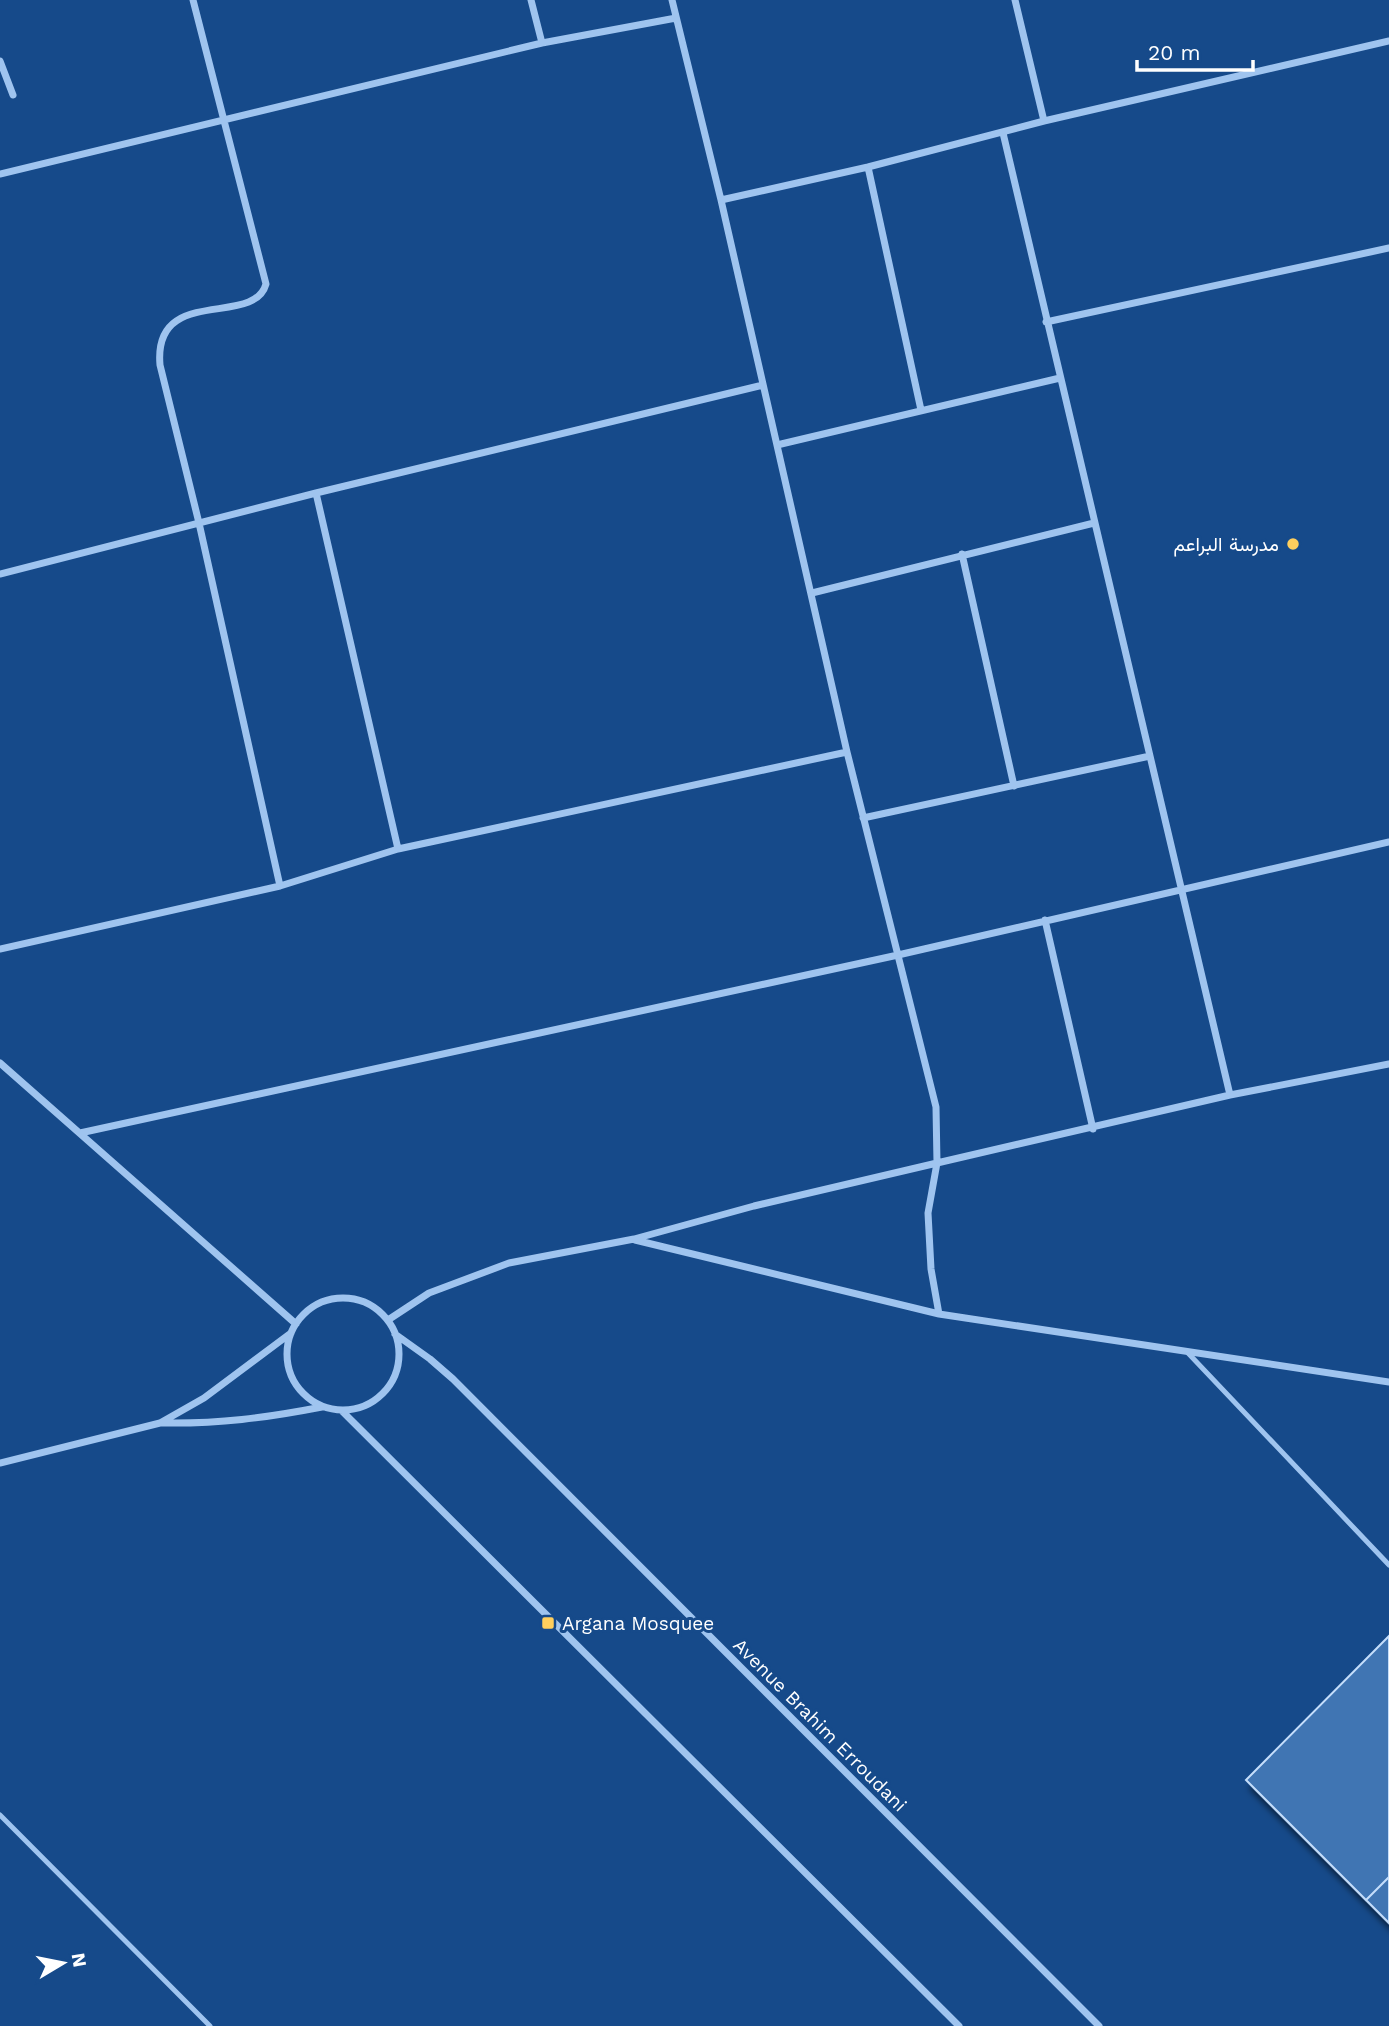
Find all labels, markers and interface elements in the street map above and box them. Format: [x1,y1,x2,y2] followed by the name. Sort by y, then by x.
[1137,28,1252,72] scale bar
[1148,40,1200,65] text: 20 m
[1174,533,1279,557] place label: مدرسة البراعم
[1285,536,1301,552] marker: مدرسة البراعم
[562,1612,714,1635] place label: Argana Mosquee
[540,1615,556,1631] marker: Argana Mosquee
[729,1634,911,1816] street label: Avenue Brahim Erroudani
[28,1928,98,1998] north arrow
[67,1951,92,1969] text: N

